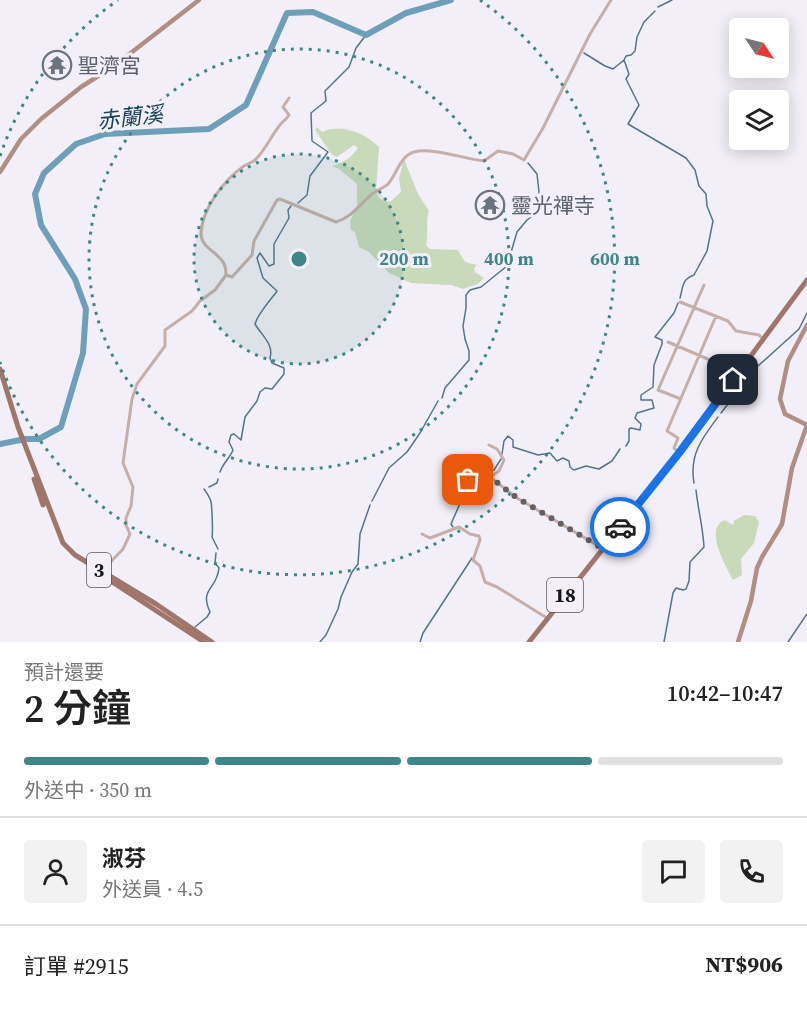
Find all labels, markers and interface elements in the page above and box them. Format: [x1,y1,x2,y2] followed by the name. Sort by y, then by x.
[729,18,789,78] north arrow
[729,18,789,150] map controls
[41,49,73,81] temple icon: 聖濟宮
[78,51,141,80] place label: 聖濟宮
[729,90,789,150] button: layers
[96,98,167,135] water label: 赤蘭溪
[474,189,506,221] temple icon: 靈光禪寺
[511,191,595,220] place label: 靈光禪寺
[379,246,429,271] text: 200 m
[484,246,534,271] text: 400 m
[590,246,640,271] text: 600 m
[289,249,309,269] centre of rings
[707,354,758,405] pin
[716,363,749,396] icon: home
[442,454,493,505] pin
[451,463,484,496] icon: bag
[590,497,650,557] courier
[604,511,637,544] icon: car
[87,553,111,587] road number: 3
[547,578,583,612] road number: 18
[24,658,104,686] text: 預計還要
[667,678,783,708] text: 10:42–10:47
[24,682,131,735] text: 2 分鐘
[24,776,152,804] text: 外送中 · 350 m
[24,840,87,903] button: person
[642,840,705,903] button: chat
[720,840,783,903] button: phone
[102,843,146,873] text: 淑芬
[102,875,203,903] text: 外送員 · 4.5
[705,949,783,979] text: NT$906
[24,951,129,981] text: 訂單 #2915

